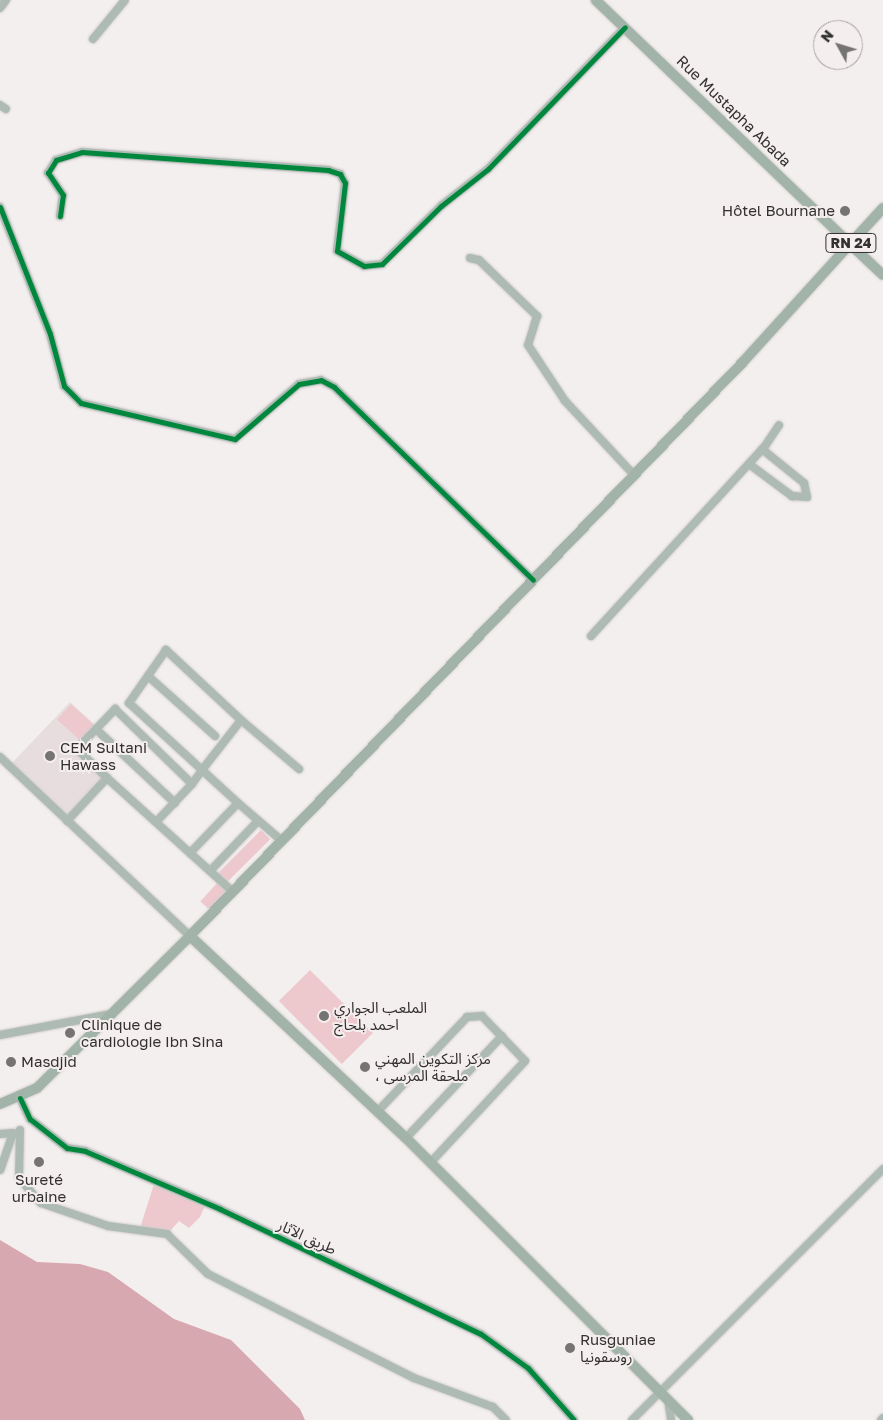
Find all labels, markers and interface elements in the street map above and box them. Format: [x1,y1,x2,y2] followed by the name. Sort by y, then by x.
[813,20,863,70] north arrow
[817,26,837,45] text: N
[673,52,795,170] street label: Rue Mustapha Abada
[722,202,835,220] place label: Hôtel Bournane
[839,205,851,217] marker: Hôtel Bournane
[825,232,877,254] road number: RN 24
[60,738,147,773] place label: CEM Sultani Hawass
[44,750,56,762] marker: CEM Sultani Hawass
[334,998,427,1033] place label: الملعب الجواري احمد بلحاج
[318,1010,330,1022] marker: الملعب الجواري احمد بلحاج
[81,1015,223,1050] place label: Clinique de cardiologie Ibn Sina
[63,1026,77,1040] marker: Clinique de cardiologie Ibn Sina
[375,1049,491,1084] place label: مركز التكوين المهني ، ملحقة المرسى
[21,1053,77,1071] place label: Masdjid
[5,1056,17,1068] marker: Masdjid
[359,1061,371,1073] marker: مركز التكوين المهني ، ملحقة المرسى
[33,1156,45,1168] marker: Sureté urbaine
[12,1170,66,1205] place label: Sureté urbaine
[275,1216,339,1258] street label: طريق الآثار
[580,1330,656,1365] place label: Rusguniae روسقونيا
[564,1342,576,1354] marker: Rusguniae روسقونيا

